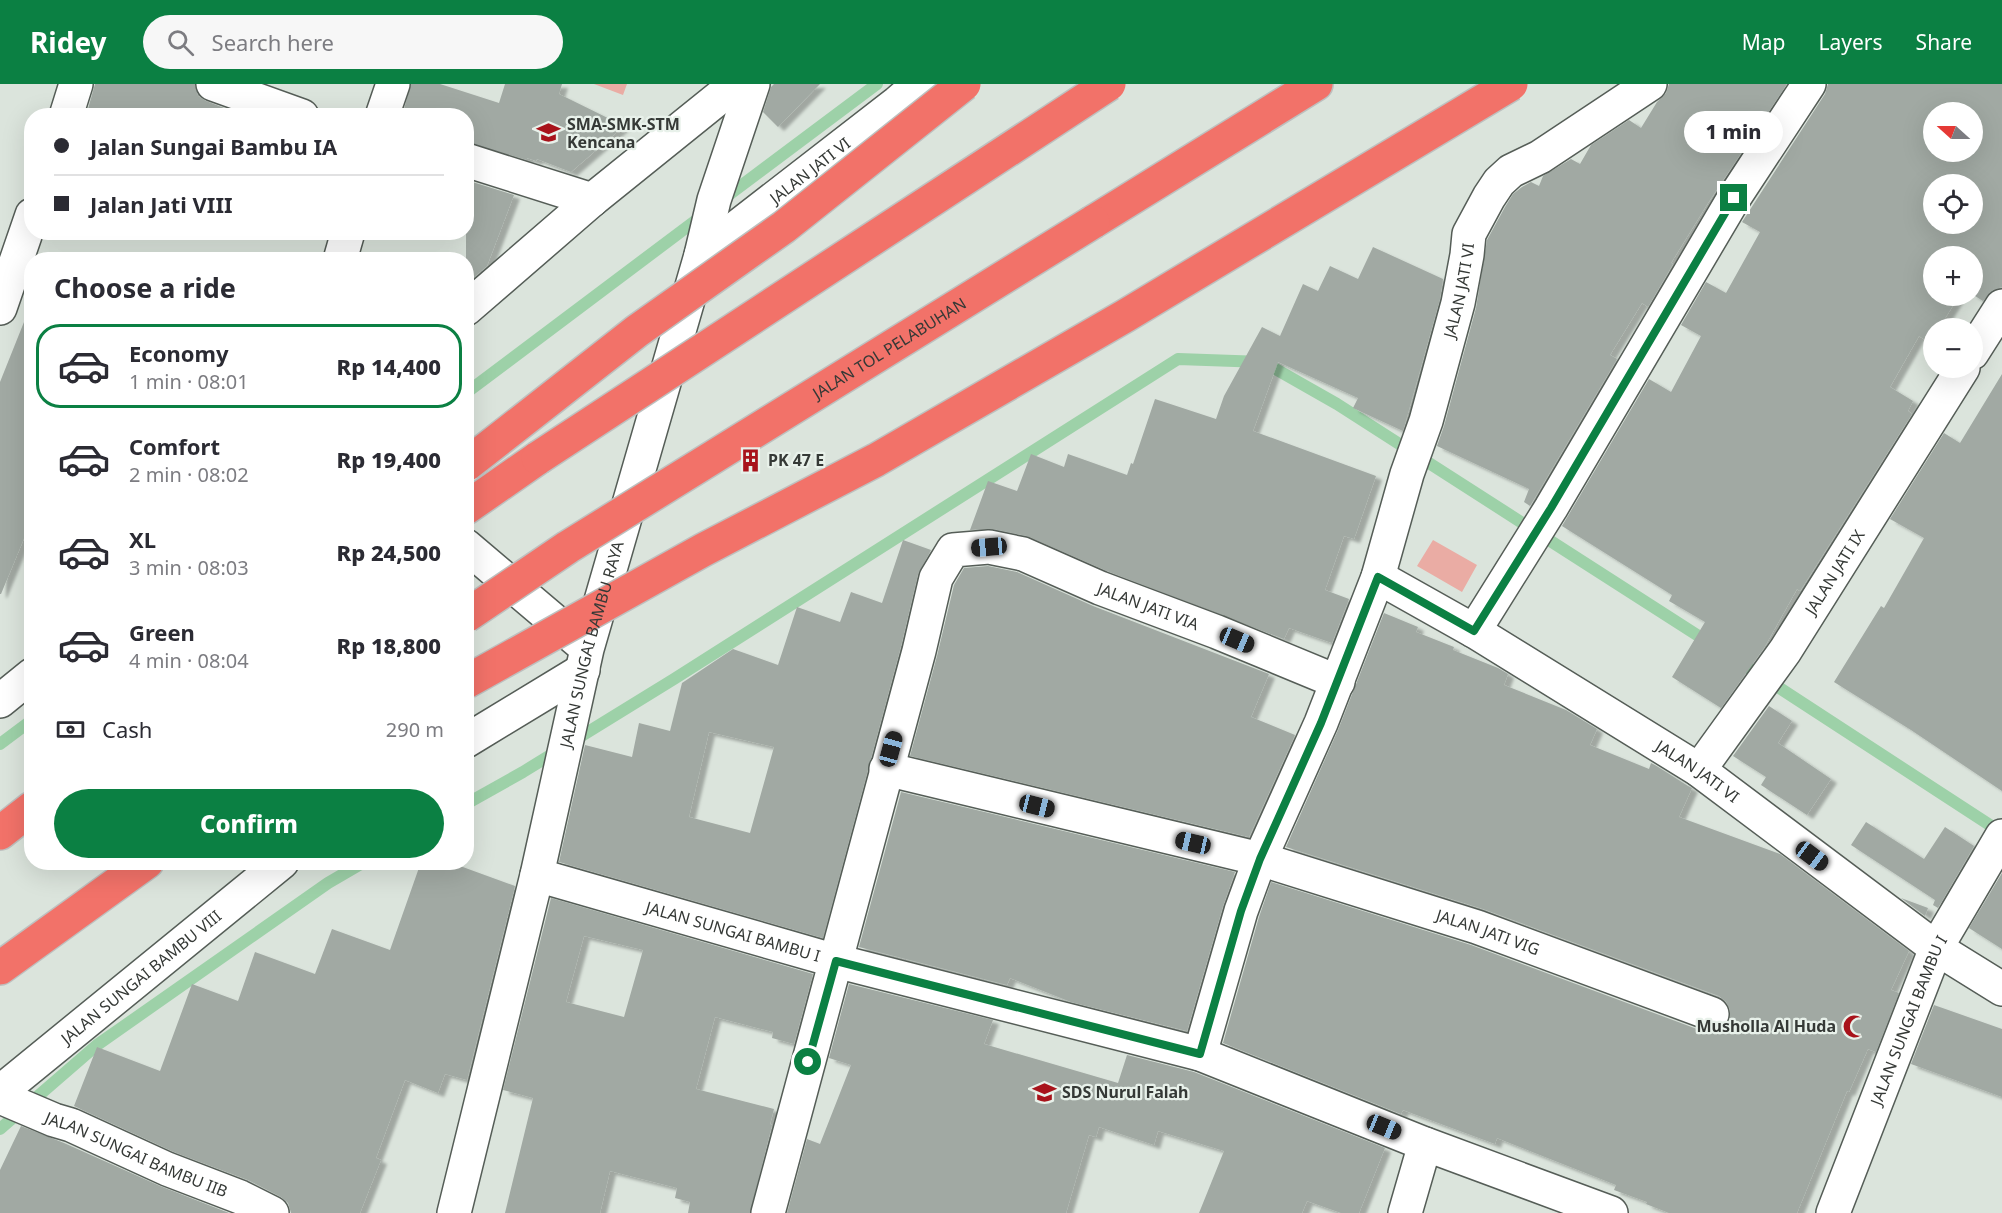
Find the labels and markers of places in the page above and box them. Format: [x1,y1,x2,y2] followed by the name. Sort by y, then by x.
[567,113,680,153] place label: SMA-SMK-STM Kencana
[536,120,562,146] school or university icon: SMA-SMK-STM Kencana
[737,447,763,473] building icon: PK 47 E
[768,449,824,471] place label: PK 47 E
[1841,1013,1867,1039] mosque icon: Musholla Al Huda
[1696,1015,1836,1037] place label: Musholla Al Huda
[1031,1079,1057,1105] school or university icon: SDS Nurul Falah
[1062,1081,1189,1103] place label: SDS Nurul Falah

